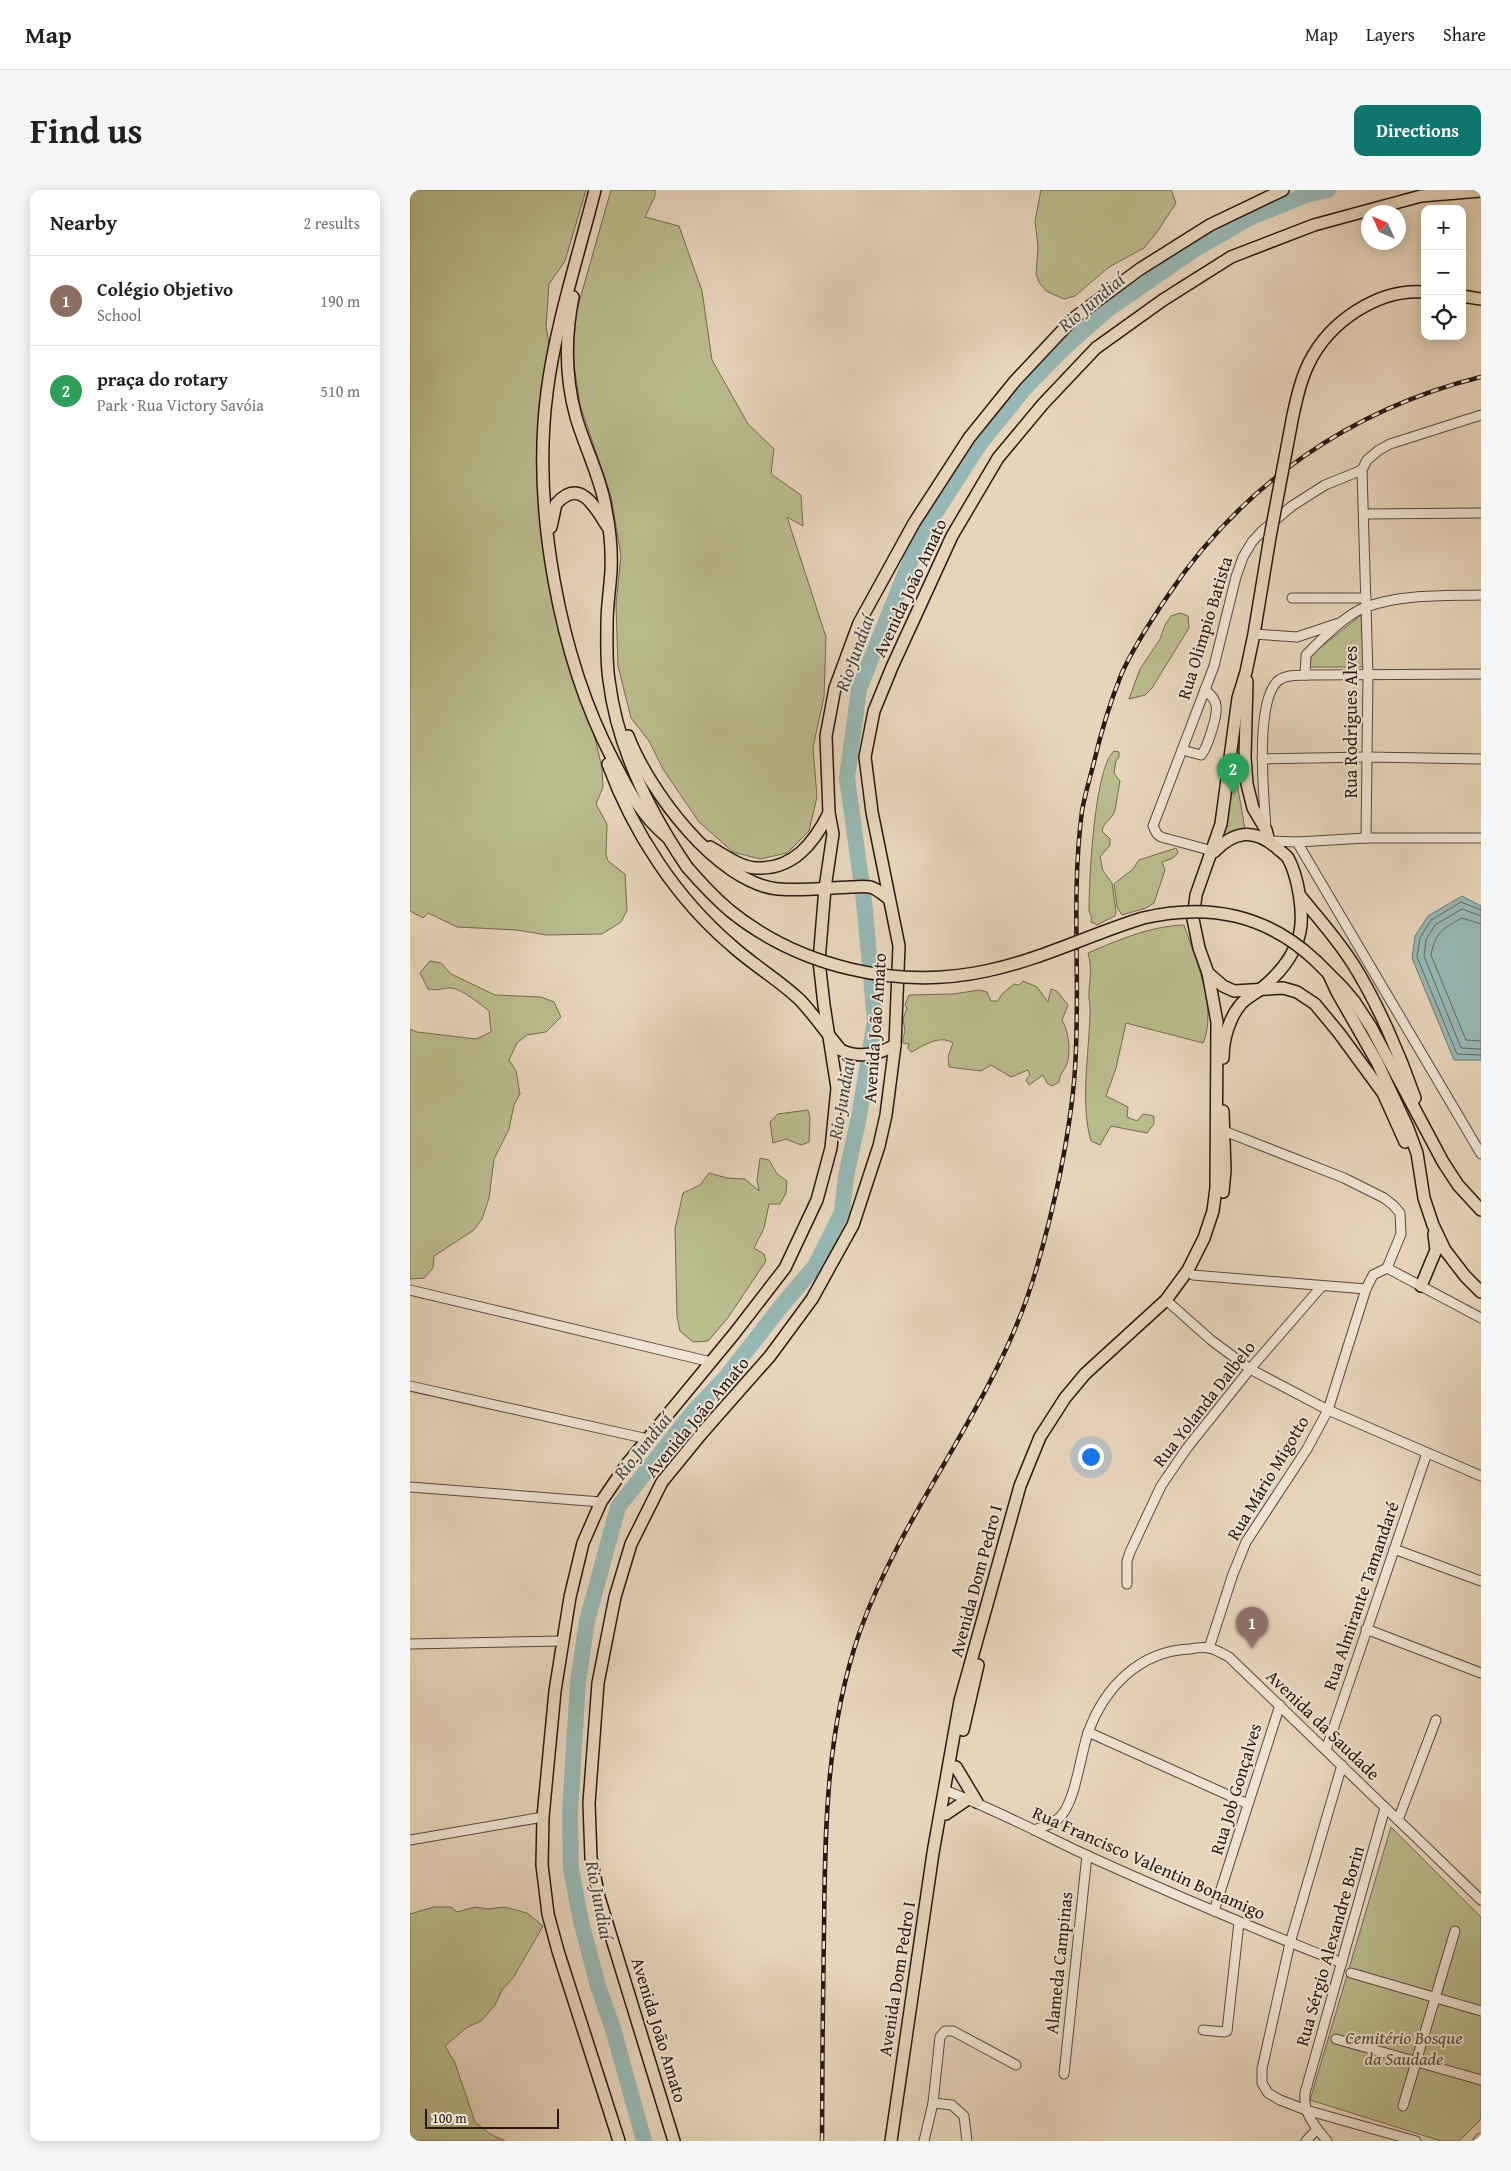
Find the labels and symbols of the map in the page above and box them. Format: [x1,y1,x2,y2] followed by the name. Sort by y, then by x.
[1361,205,1406,250] north arrow
[1051,264,1132,339] water label: Rio Jundiaí
[866,514,954,662] street label: Avenida João Amato
[1170,552,1239,703] street label: Rua Olimpio Batista
[827,609,881,696] water label: Rio Jundiaí
[1337,646,1364,798] street label: Rua Rodrigues Alves
[1217,753,1249,794] pin: 2
[856,952,893,1104] street label: Avenida João Amato
[820,1056,862,1143] water label: Rio Jundiaí
[1146,1335,1262,1473] street label: Rua Yolanda Dalbelo
[638,1350,755,1483] street label: Avenida João Amato
[605,1405,679,1486] water label: Rio Jundiaí
[1220,1410,1316,1545] street label: Rua Mário Migotto
[1078,1444,1104,1470] your location
[1316,1498,1406,1694] street label: Rua Almirante Tamandaré
[942,1502,1009,1660] street label: Avenida Dom Pedro I
[1236,1607,1268,1648] pin: 1
[1260,1663,1387,1786] street label: Avenida da Saudade
[1203,1720,1268,1858] street label: Rua Job Gonçalves
[1028,1799,1270,1926] street label: Rua Francisco Valentin Bonamigo
[1288,1842,1371,2049] street label: Rua Sérgio Alexandre Borin
[578,1857,622,1944] water label: Rio Jundiaí
[1038,1890,1079,2036] street label: Alameda Campinas
[871,1899,922,2058] street label: Avenida Dom Pedro I
[625,1954,694,2106] street label: Avenida João Amato
[1345,2024,1463,2072] park label: Cemitério Bosque da Saudade
[425,2106,559,2129] scale bar

